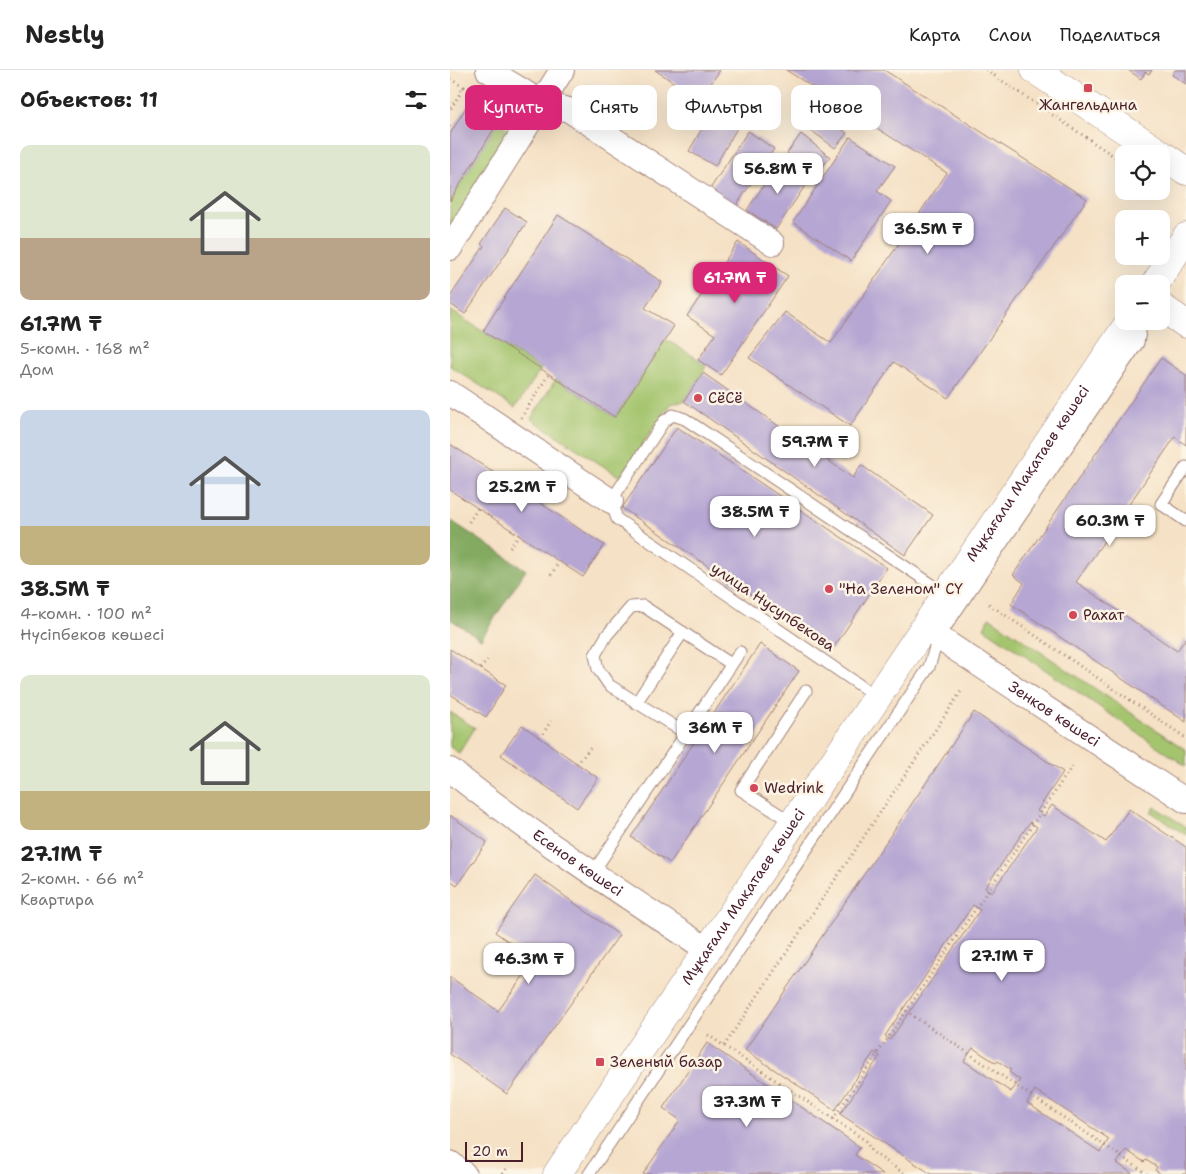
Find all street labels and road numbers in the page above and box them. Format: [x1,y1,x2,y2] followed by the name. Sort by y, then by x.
[961,381,1094,566] street label: Мұқағали Мақатаев көшесі
[707,558,840,656] street label: улица Нусупбекова
[1004,676,1104,751] street label: Зенков көшесі
[677,805,810,989] street label: Мұқағали Мақатаев көшесі
[528,825,627,901] street label: Есенов көшесі

